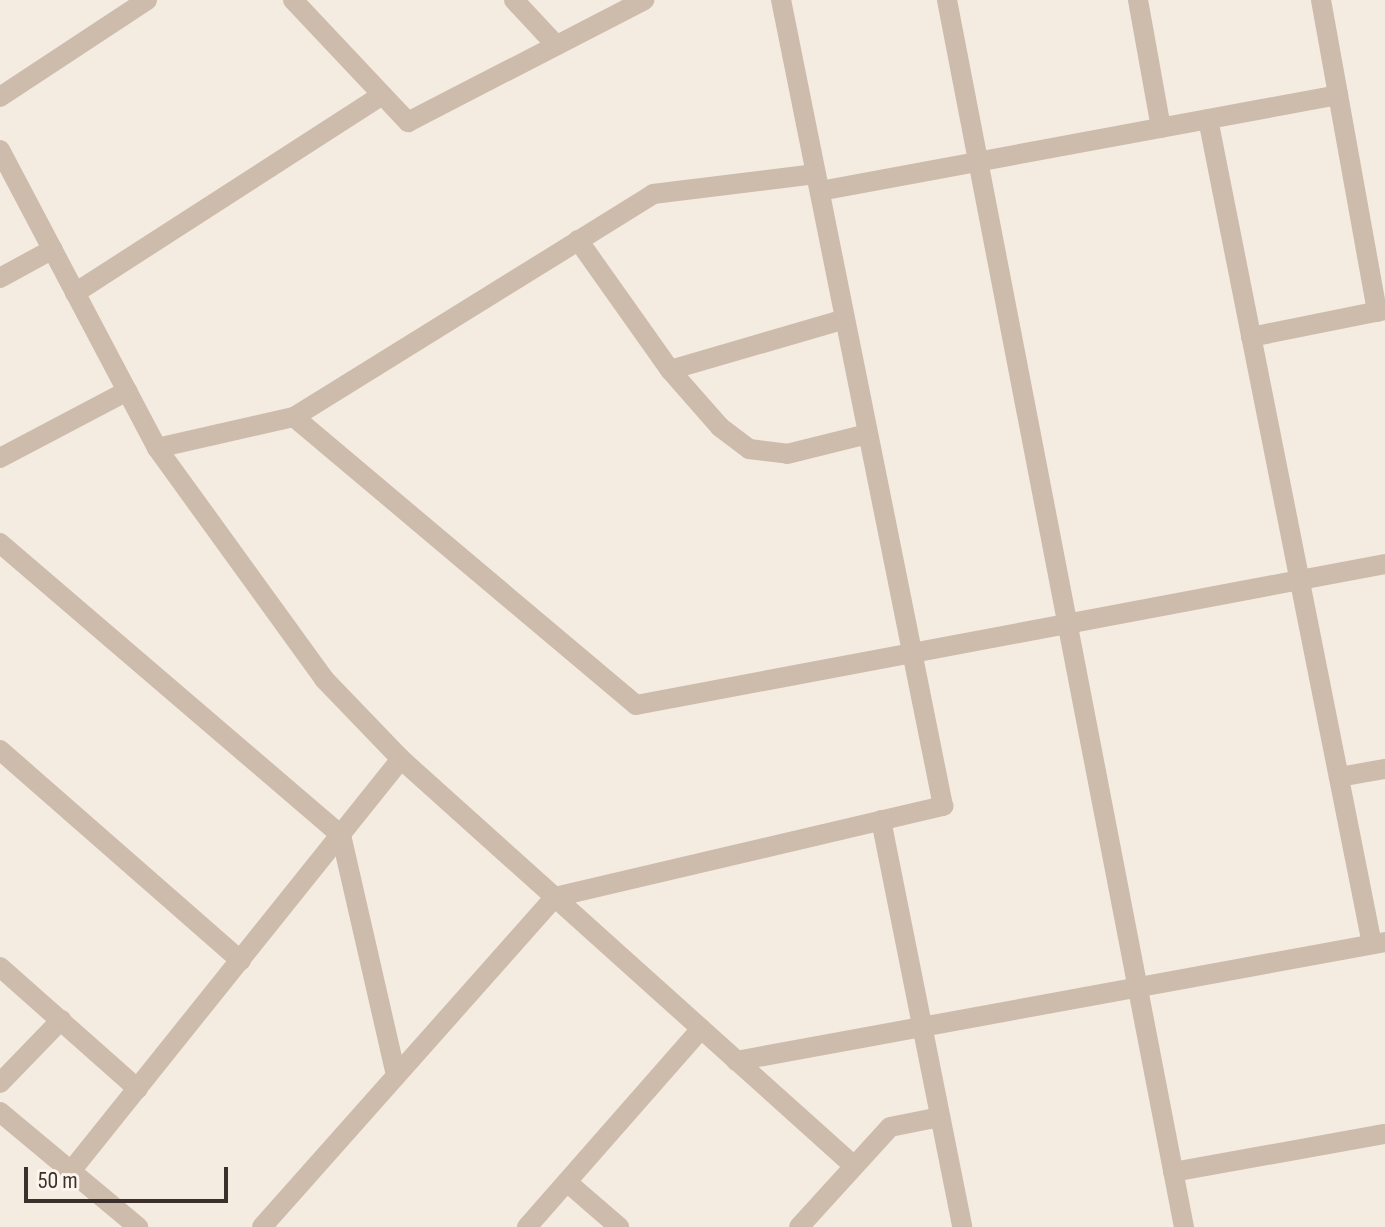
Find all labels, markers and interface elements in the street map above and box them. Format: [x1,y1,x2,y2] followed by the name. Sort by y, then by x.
[28,1151,232,1201] scale bar
[38,1166,78,1195] text: 50 m

